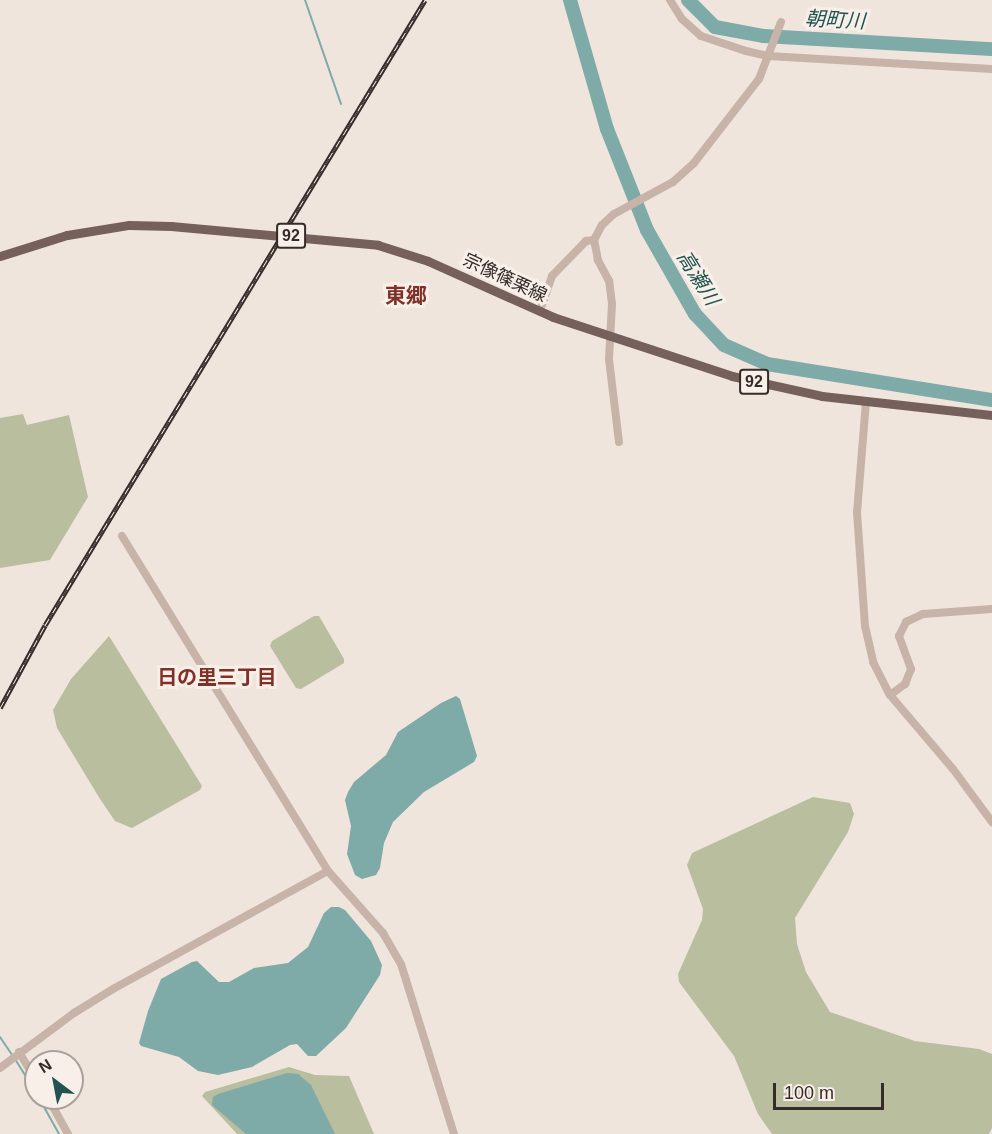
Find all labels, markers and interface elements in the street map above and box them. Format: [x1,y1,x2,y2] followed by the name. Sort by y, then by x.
[804,6,866,34] water label: 朝町川
[276,223,306,249] road number: 92
[672,246,724,310] water label: 高瀬川
[460,249,550,307] street label: 宗像篠栗線
[385,283,427,309] district label: 東郷
[739,369,769,395] road number: 92
[157,665,277,689] district label: 日の里三丁目
[24,1050,84,1110] north arrow
[36,1056,55,1076] text: N
[776,1071,887,1109] scale bar
[784,1083,834,1103] text: 100 m

